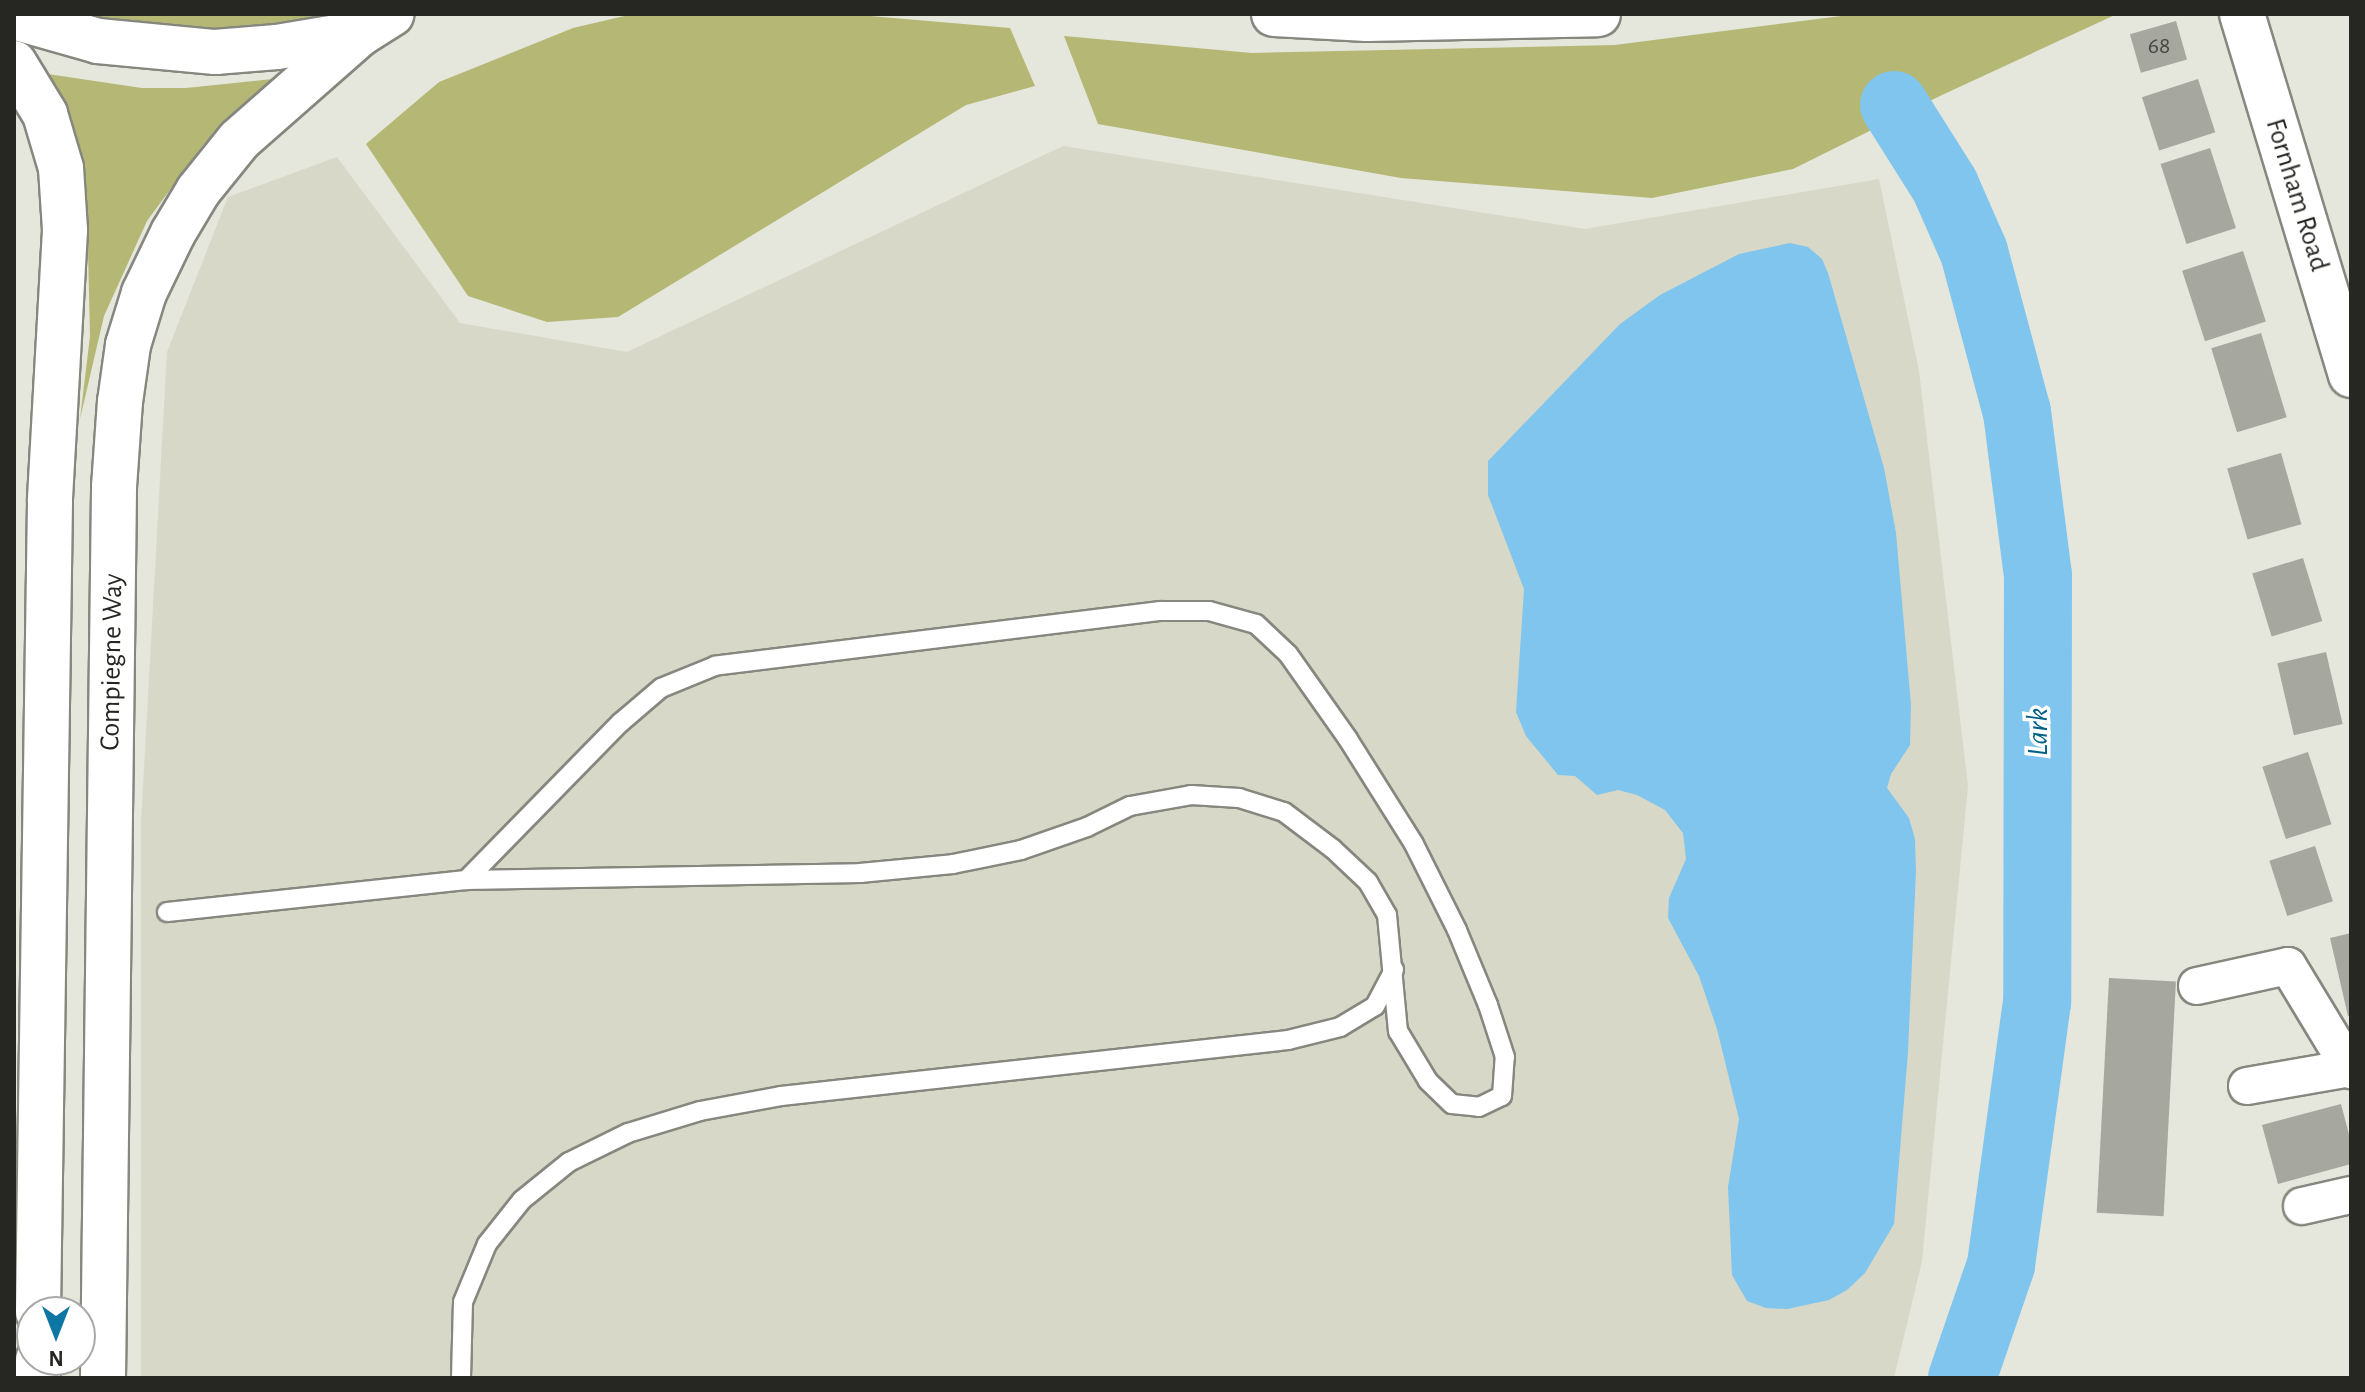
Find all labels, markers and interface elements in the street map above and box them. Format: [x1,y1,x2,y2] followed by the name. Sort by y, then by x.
[2148,33,2170,61] house number: 68
[2258,115,2336,275] street label: Fornham Road
[94,573,130,751] street label: Compiegne Way
[2020,708,2056,756] water label: Lark
[16,1296,96,1376] north arrow
[48,1347,64,1369] text: N

